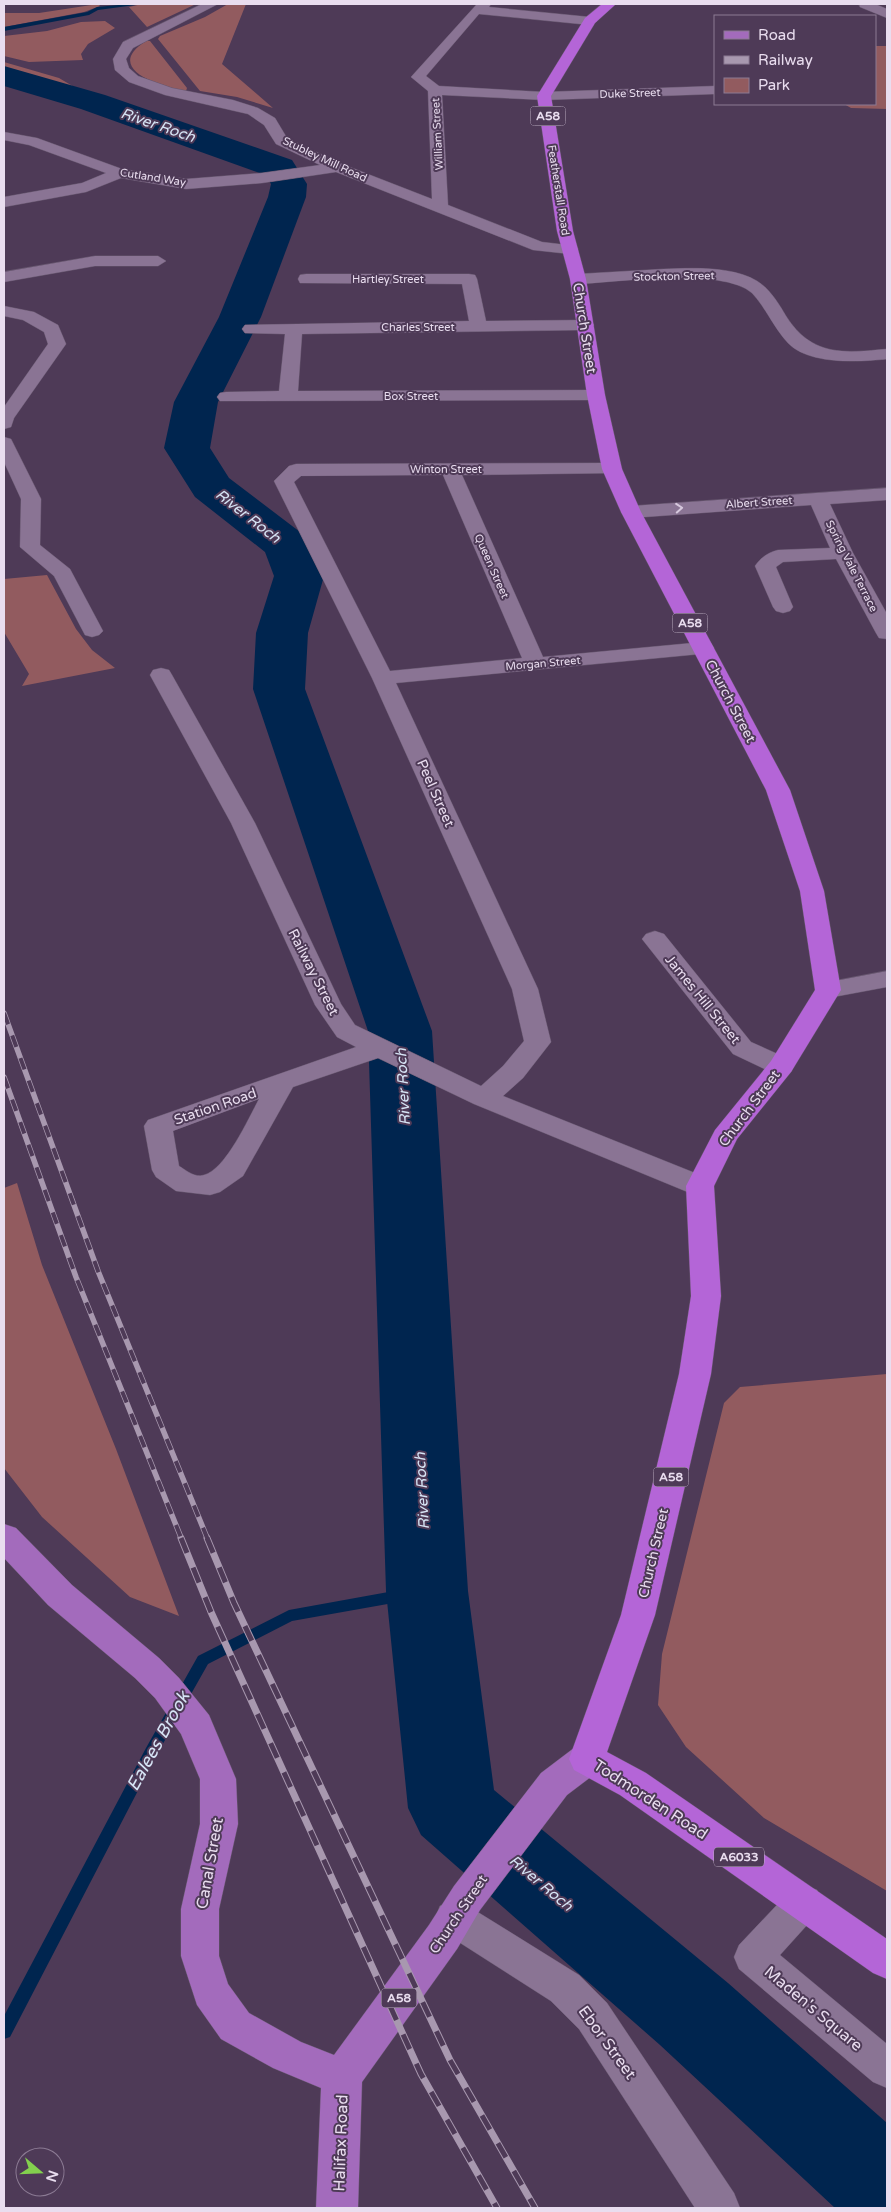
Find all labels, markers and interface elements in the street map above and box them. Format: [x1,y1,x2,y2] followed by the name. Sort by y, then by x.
[714,15,876,105] legend
[758,26,796,44] text: Road
[758,51,813,69] text: Railway
[758,76,790,94] text: Park
[599,86,661,101] street label: Duke Street
[429,97,446,171] street label: William Street
[119,104,198,146] water label: River Roch
[530,106,566,125] road number: A58
[281,134,369,185] street label: Stubley Mill Road
[545,144,572,236] street label: Featherstall Road
[119,166,187,189] street label: Cutland Way
[633,269,715,284] street label: Stockton Street
[352,273,424,286] street label: Hartley Street
[569,282,600,375] street label: Church Street
[381,321,455,334] street label: Charles Street
[384,390,438,403] street label: Box Street
[410,463,482,476] street label: Winton Street
[212,485,285,547] water label: River Roch
[725,494,793,511] street label: Albert Street
[676,503,684,514] one-way arrow
[823,518,880,614] street label: Spring Vale Terrace
[472,532,512,600] street label: Queen Street
[672,614,708,632] road number: A58
[505,654,581,673] street label: Morgan Street
[702,657,760,746] street label: Church Street
[413,757,458,830] street label: Peel Street
[284,926,343,1019] street label: Railway Street
[661,951,744,1048] street label: James Hill Street
[392,1047,414,1126] water label: River Roch
[715,1066,784,1150] street label: Church Street
[172,1084,259,1129] street label: Station Road
[411,1451,433,1530] water label: River Roch
[654,1468,688,1486] road number: A58
[635,1506,672,1600] street label: Church Street
[122,1686,195,1795] water label: Ealees Brook
[590,1755,711,1844] street label: Todmorden Road
[192,1816,228,1911] street label: Canal Street
[714,1848,764,1866] road number: A6033
[506,1851,577,1915] water label: River Roch
[426,1871,491,1957] street label: Church Street
[760,1962,867,2056] street label: Maden's Square
[382,1989,416,2008] road number: A58
[574,2002,641,2083] street label: Ebor Street
[329,2094,353,2192] street label: Halifax Road
[15,2147,65,2197] north arrow
[42,2168,62,2184] text: N

